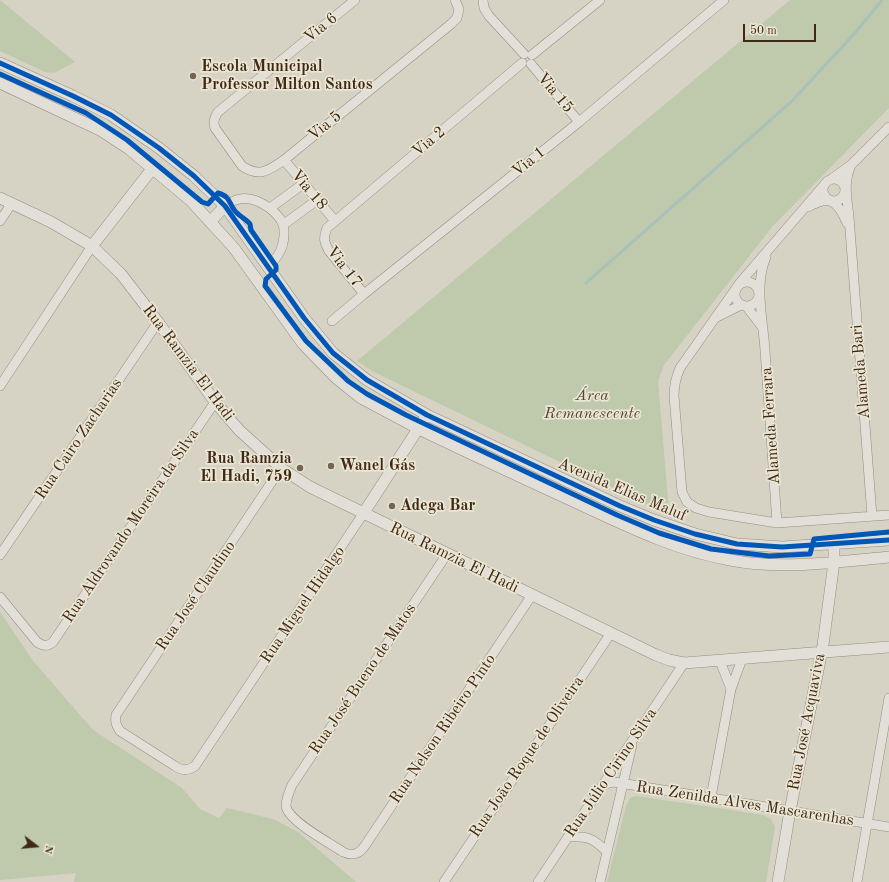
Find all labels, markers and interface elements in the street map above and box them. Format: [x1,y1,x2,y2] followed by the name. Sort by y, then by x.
[300,9,342,47] street label: Via 6
[745,16,818,42] scale bar
[750,25,777,37] text: 50 m
[201,57,373,95] place label: Escola Municipal Professor Milton Santos
[533,69,577,117] street label: Via 15
[188,71,198,81] marker: Escola Municipal Professor Milton Santos
[304,107,346,145] street label: Via 5
[408,123,450,161] street label: Via 2
[508,143,550,181] street label: Via 1
[287,166,331,214] street label: Via 18
[322,243,366,291] street label: Via 17
[138,301,238,425] street label: Rua Ramzia El Hadi
[847,324,875,420] street label: Alameda Bari
[757,367,785,485] street label: Alameda Ferrara
[31,375,127,503] street label: Rua Cairo Zacharias
[544,386,640,424] park label: Área Remanescente
[59,425,203,627] street label: Rua Aldrovando Moreira da Silva
[200,449,292,487] place label: Rua Ramzia El Hadi, 759
[555,454,689,526] street label: Avenida Elias Maluf
[339,456,415,476] place label: Wanel Gás
[326,461,336,471] marker: Wanel Gás
[295,463,305,473] marker: Rua Ramzia El Hadi, 759
[400,496,476,516] place label: Adega Bar
[387,501,397,511] marker: Adega Bar
[386,518,522,598] street label: Rua Ramzia El Hadi
[152,537,240,655] street label: Rua José Claudino
[257,543,349,667] street label: Rua Miguel Hidalgo
[305,600,421,758] street label: Rua José Bueno de Matos
[386,651,500,807] street label: Rua Nelson Ribeiro Pinto
[784,652,830,792] street label: Rua José Acquaviva
[466,672,588,842] street label: Rua João Roque de Oliveira
[561,705,661,841] street label: Rua Júlio Cirino Silva
[635,777,855,831] street label: Rua Zenilda Alves Mascarenhas
[16,826,56,866] north arrow
[42,844,54,855] text: N

